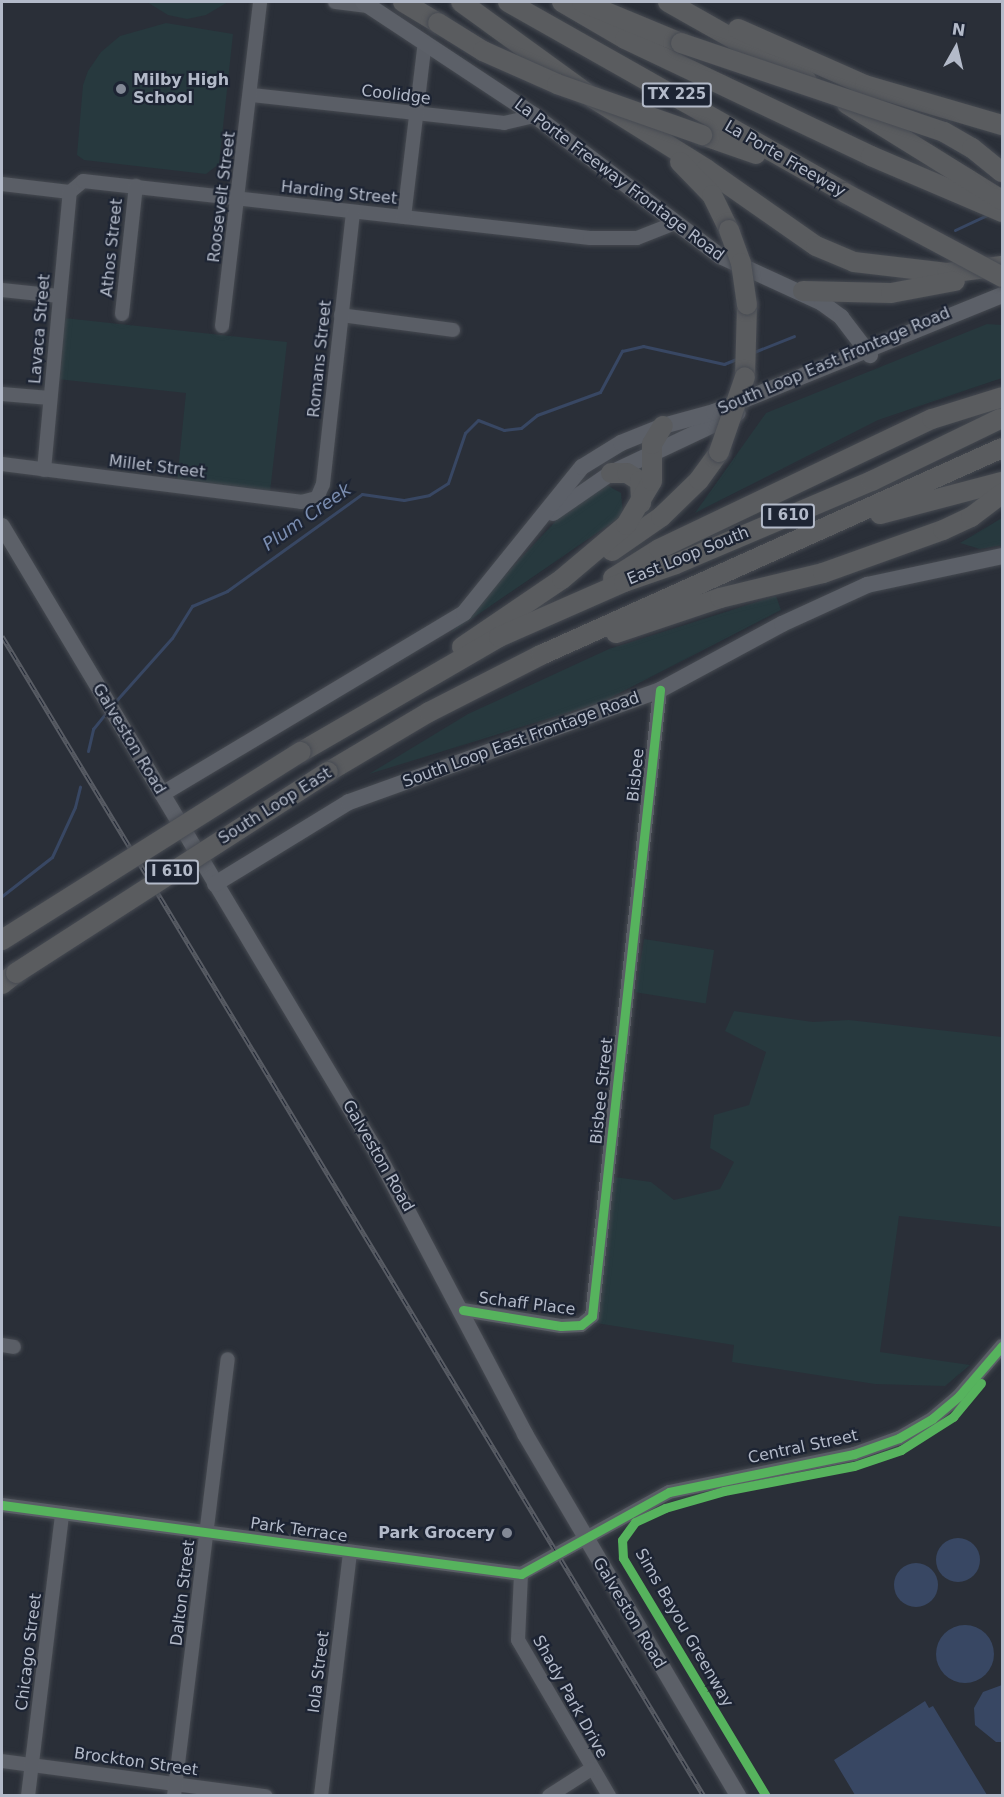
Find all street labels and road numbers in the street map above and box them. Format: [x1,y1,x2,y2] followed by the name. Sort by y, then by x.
[360,81,432,109] street label: Coolidge
[641,83,713,107] road number: TX 225
[510,95,728,265] street label: La Porte Freeway Frontage Road
[721,116,849,202] street label: La Porte Freeway
[204,130,240,264] street label: Roosevelt Street
[280,177,398,209] street label: Harding Street
[97,198,127,298] street label: Athos Street
[26,273,54,385] street label: Lavaca Street
[304,299,336,419] street label: Romans Street
[715,303,953,419] street label: South Loop East Frontage Road
[108,452,206,482] street label: Millet Street
[760,504,816,528] road number: I 610
[624,523,752,589] street label: East Loop South
[88,680,170,798] street label: Galveston Road
[400,688,642,792] street label: South Loop East Frontage Road
[624,747,648,803] street label: Bisbee
[215,764,335,848] street label: South Loop East
[144,860,201,884] road number: I 610
[587,1037,617,1145] street label: Bisbee Street
[338,1097,418,1215] street label: Galveston Road
[477,1289,577,1319] street label: Schaff Place
[746,1426,860,1468] street label: Central Street
[249,1514,349,1546] street label: Park Terrace
[167,1539,199,1647] street label: Dalton Street
[631,1545,737,1711] street label: Sims Bayou Greenway
[588,1554,670,1672] street label: Galveston Road
[12,1592,46,1712] street label: Chicago Street
[304,1630,334,1714] street label: Iola Street
[528,1632,612,1762] street label: Shady Park Drive
[73,1744,199,1780] street label: Brockton Street

